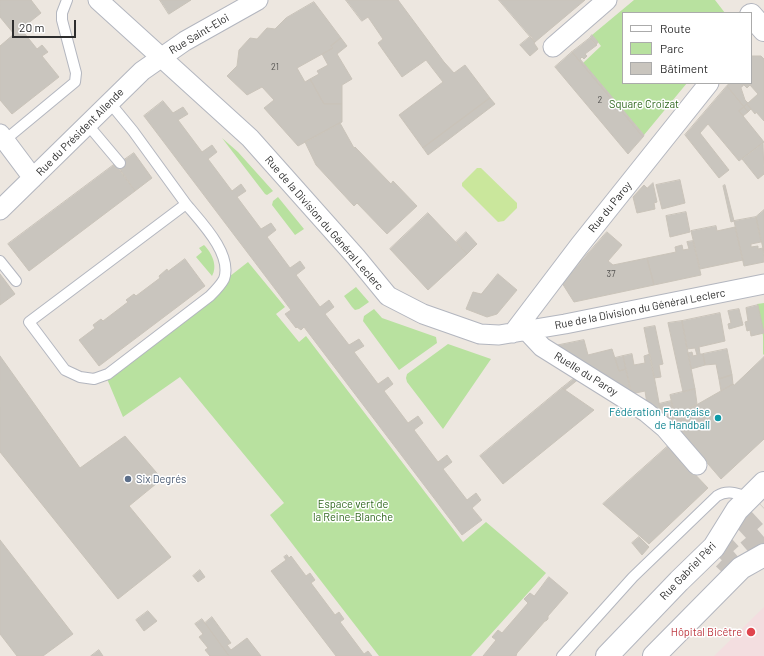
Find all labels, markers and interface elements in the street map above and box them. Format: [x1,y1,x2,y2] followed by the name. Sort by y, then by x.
[167,11,231,57] street label: Rue Saint-Eloi
[14,12,78,38] scale bar
[622,12,752,84] legend
[19,20,45,34] text: 20 m
[660,21,691,35] text: Route
[660,41,684,55] text: Parc
[660,61,708,75] text: Bâtiment
[271,62,279,72] house number: 21
[33,85,127,179] street label: Rue du Président Allende
[598,95,602,105] house number: 2
[609,97,679,111] park label: Square Croizat
[262,153,386,293] street label: Rue de la Division du Général Leclerc
[585,179,635,235] street label: Rue du Paroy
[607,269,615,279] house number: 37
[554,286,726,332] street label: Rue de la Division du Général Leclerc
[552,349,620,399] street label: Ruelle du Paroy
[609,405,710,431] place label: Fédération Française de Handball
[713,413,723,423] marker: Fédération Française de Handball
[136,472,186,486] place label: Six Degrés
[123,474,133,484] marker: Six Degrés
[313,497,393,523] park label: Espace vert de la Reine-Blanche
[657,539,719,603] street label: Rue Gabriel Péri
[671,625,742,639] place label: Hôpital Bicêtre
[745,626,757,638] marker: Hôpital Bicêtre

